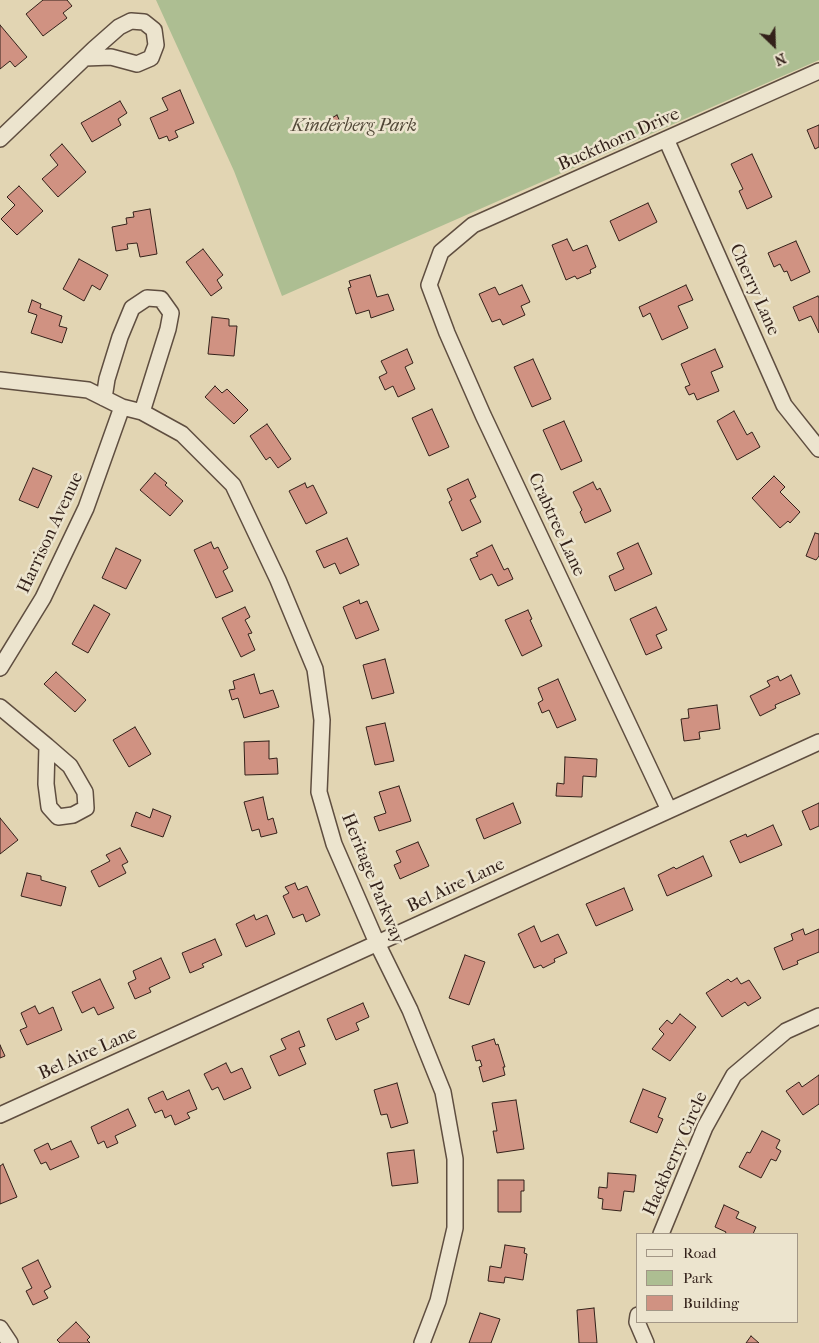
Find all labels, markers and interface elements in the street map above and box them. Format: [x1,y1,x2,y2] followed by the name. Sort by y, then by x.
[749,20,799,70] north arrow
[772,49,789,69] text: N
[555,104,683,176] street label: Buckthorn Drive
[291,116,417,138] park label: Kinderberg Park
[724,241,784,339] street label: Cherry Lane
[13,469,89,597] street label: Harrison Avenue
[523,470,589,580] street label: Crabtree Lane
[336,810,408,948] street label: Heritage Parkway
[404,854,508,918] street label: Bel Aire Lane
[36,1023,140,1085] street label: Bel Aire Lane
[639,1089,713,1219] street label: Hackberry Circle
[636,1233,799,1323] legend
[683,1244,716,1262] text: Road
[683,1269,713,1287] text: Park
[683,1294,739,1312] text: Building

